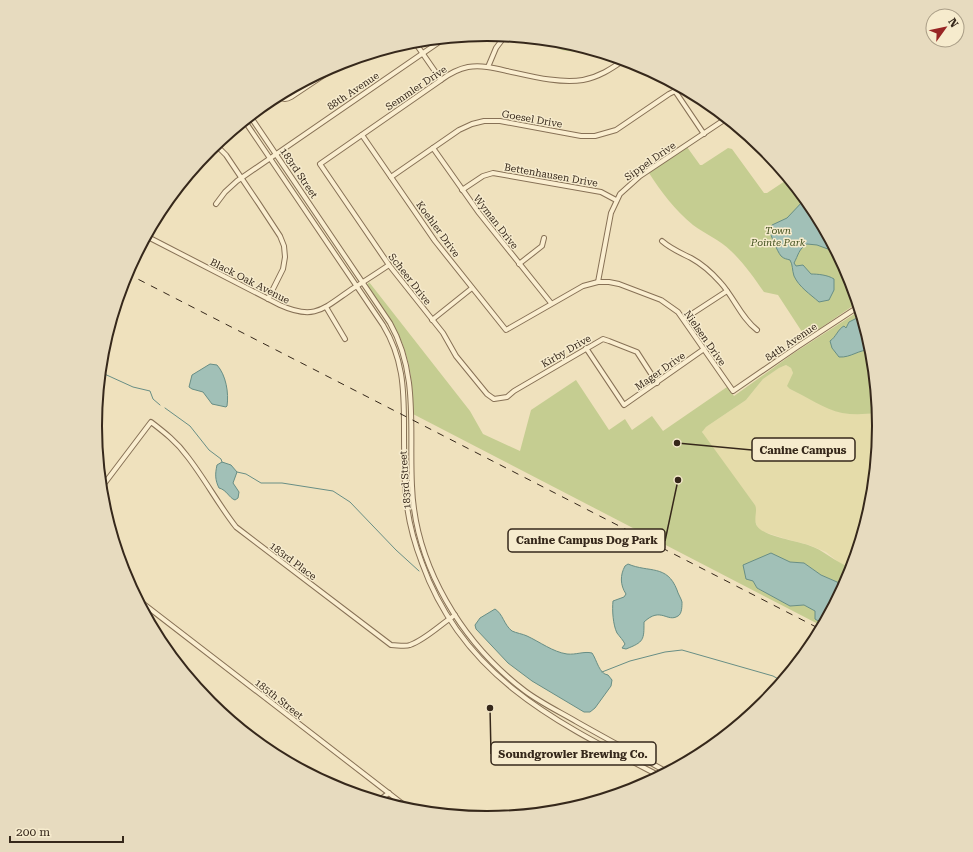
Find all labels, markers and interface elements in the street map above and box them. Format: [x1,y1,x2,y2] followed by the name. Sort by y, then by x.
[925,8,965,48] north arrow
[945,16,961,30] text: N
[383,63,449,112] street label: Semmler Drive
[325,69,381,112] street label: 88th Avenue
[501,108,564,130] street label: Goesel Drive
[622,139,678,183] street label: Sippel Drive
[278,146,320,201] street label: 183rd Street
[503,161,599,189] street label: Bettenhausen Drive
[472,193,521,252] street label: Wyman Drive
[414,199,462,259] street label: Koehler Drive
[750,225,806,248] park label: Town Pointe Park
[387,251,434,307] street label: Scheer Drive
[208,256,292,306] street label: Black Oak Avenue
[682,308,728,368] street label: Nielsen Drive
[763,320,819,363] street label: 84th Avenue
[539,332,593,370] street label: Kirby Drive
[633,349,688,392] street label: Mager Drive
[752,438,855,461] callout: Canine Campus
[759,444,847,457] text: Canine Campus
[397,450,413,510] street label: 183rd Street
[508,529,665,552] callout: Canine Campus Dog Park
[516,534,658,547] text: Canine Campus Dog Park
[267,540,319,582] street label: 183rd Place
[253,677,306,721] street label: 185th Street
[491,742,656,765] callout: Soundgrowler Brewing Co.
[498,748,648,761] text: Soundgrowler Brewing Co.
[10,818,123,844] scale bar
[16,825,50,839] text: 200 m

